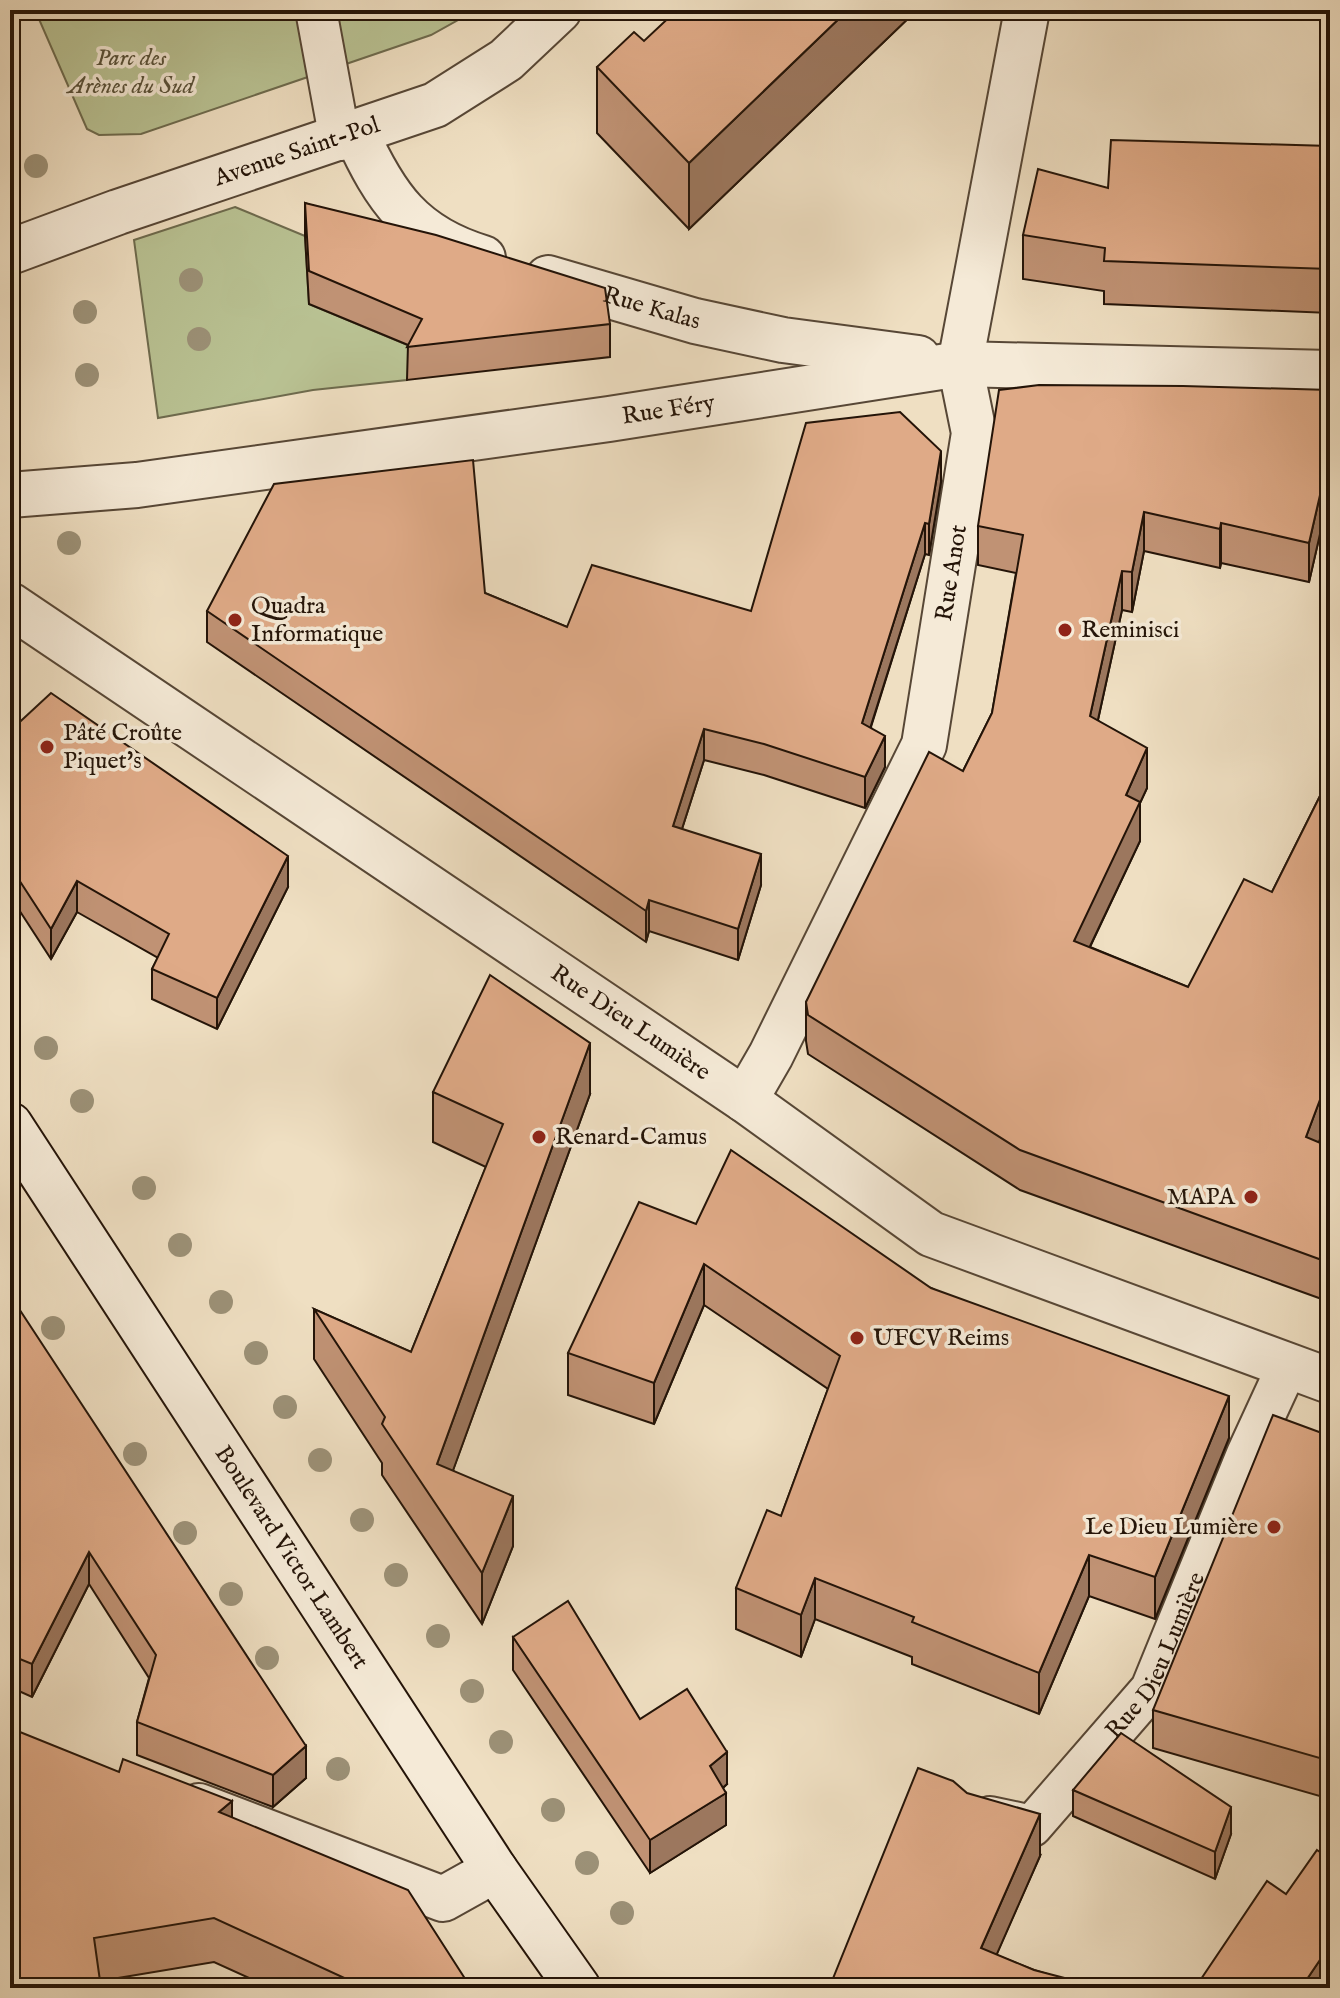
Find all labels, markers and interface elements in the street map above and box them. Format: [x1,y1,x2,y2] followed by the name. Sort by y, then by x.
[65,43,196,102] park label: Parc des Arènes du Sud
[209,109,384,194] street label: Avenue Saint-Pol
[599,279,703,337] street label: Rue Kalas
[620,387,717,432] street label: Rue Féry
[929,522,975,623] street label: Rue Anot
[251,591,383,650] place label: Quadra Informatique
[226,611,244,629] marker: Quadra Informatique
[1081,615,1179,646] place label: Reminisci
[1056,621,1074,639] marker: Reminisci
[63,718,182,777] place label: Pâté Croûte Piquet's
[38,738,56,756] marker: Pâté Croûte Piquet's
[544,958,716,1088] street label: Rue Dieu Lumière
[555,1122,707,1153] place label: Renard-Camus
[530,1128,548,1146] marker: Renard-Camus
[1167,1182,1236,1213] place label: MAPA
[1242,1188,1260,1206] marker: MAPA
[873,1323,1009,1354] place label: UFCV Reims
[848,1329,866,1347] marker: UFCV Reims
[207,1440,376,1675] street label: Boulevard Victor Lambert
[1085,1512,1258,1543] place label: Le Dieu Lumière
[1265,1518,1283,1536] marker: Le Dieu Lumière
[1099,1568,1213,1746] street label: Rue Dieu Lumière

